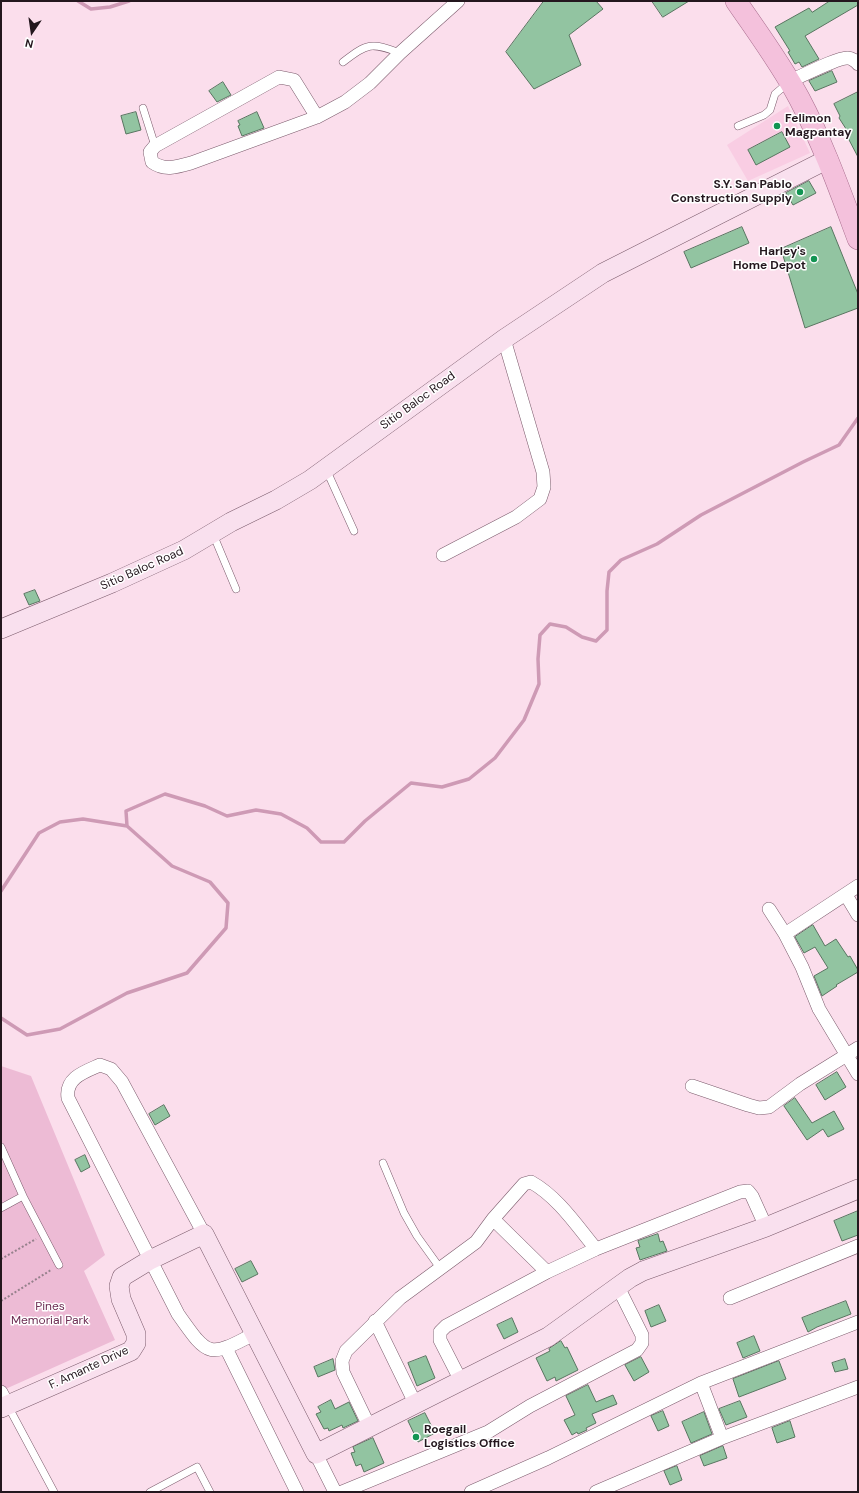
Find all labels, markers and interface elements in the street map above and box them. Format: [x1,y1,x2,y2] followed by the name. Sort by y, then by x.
[12,12,52,52] north arrow
[24,36,35,51] text: N
[785,112,851,140] place label: Felimon Magpantay
[772,121,782,131] marker: Felimon Magpantay
[671,178,792,206] place label: S.Y. San Pablo Construction Supply
[795,187,805,197] marker: S.Y. San Pablo Construction Supply
[733,245,806,273] place label: Harley's Home Depot
[809,254,819,264] marker: Harley's Home Depot
[378,369,458,433] street label: Sitio Baloc Road
[98,544,186,594] street label: Sitio Baloc Road
[11,1300,89,1328] park label: Pines Memorial Park
[47,1343,131,1393] street label: F. Amante Drive
[424,1423,515,1451] place label: Roegail Logistics Office
[411,1432,421,1442] marker: Roegail Logistics Office

